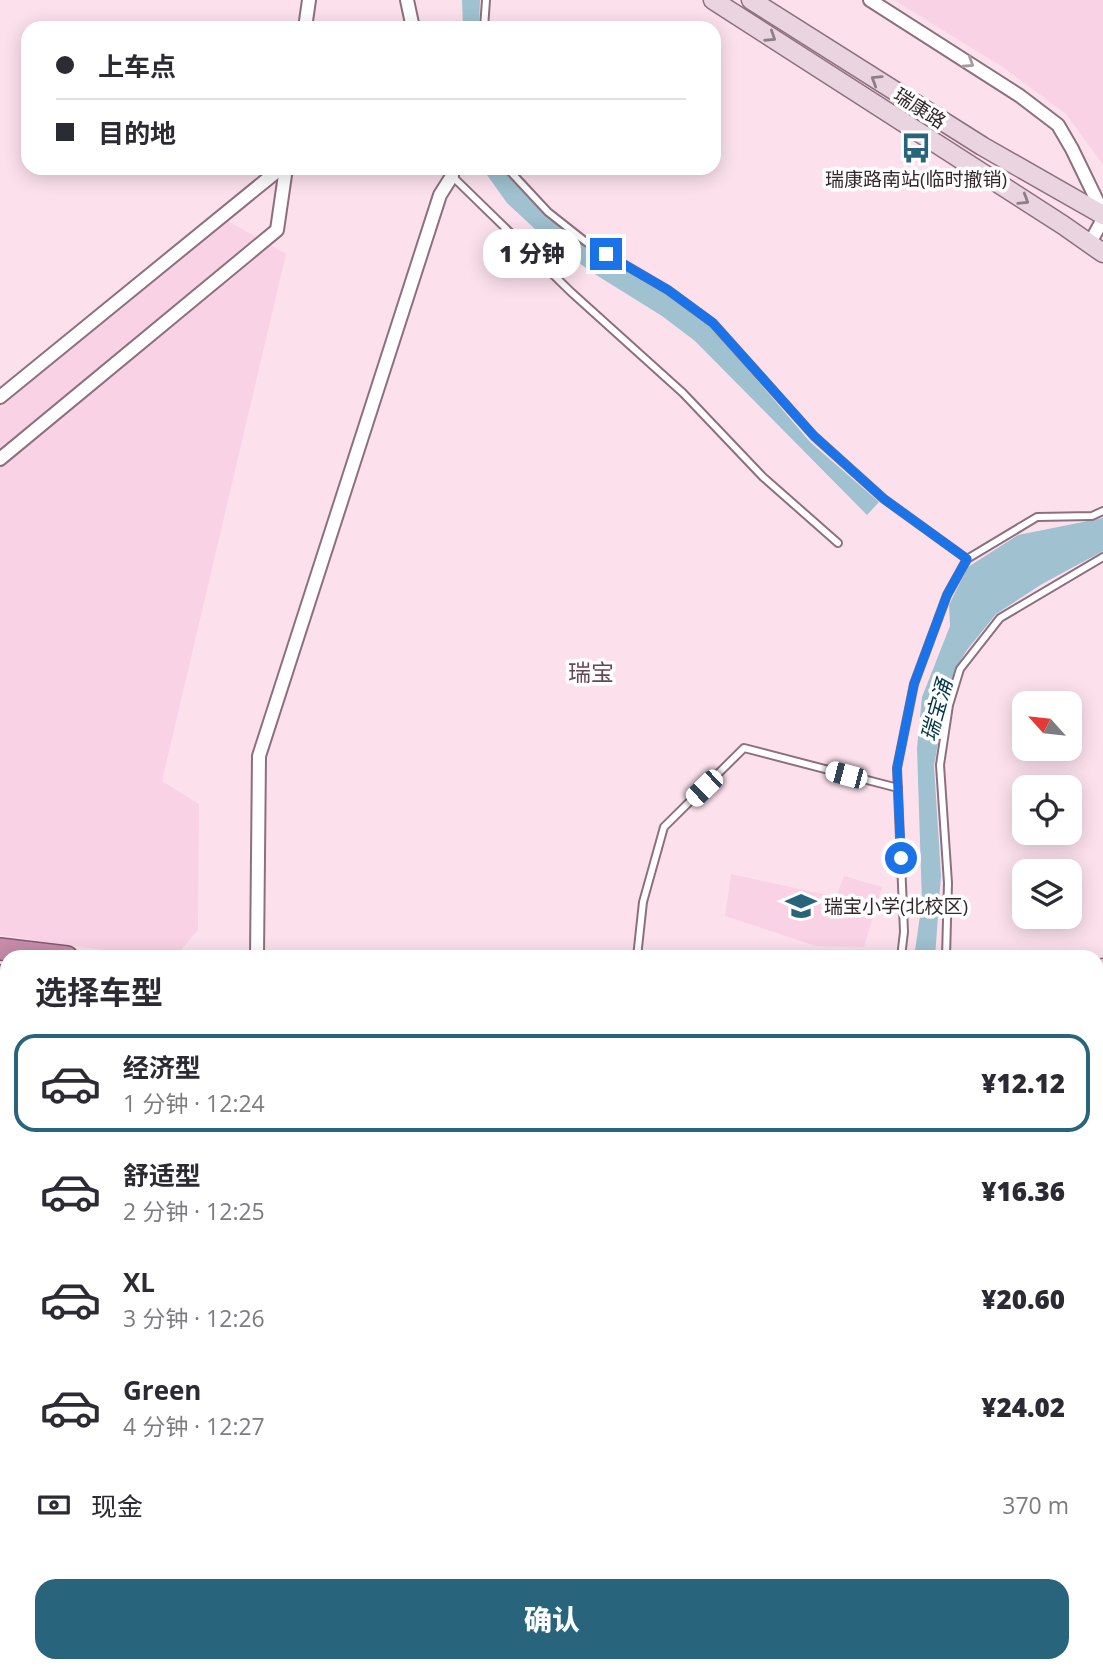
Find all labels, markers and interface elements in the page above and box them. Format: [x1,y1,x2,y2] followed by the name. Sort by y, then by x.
[763,29,776,42] one-way arrow
[98,48,176,84] text: 上车点
[961,55,974,68] one-way arrow
[871,75,884,88] one-way arrow
[889,82,951,134] street label: 瑞康路
[98,115,176,151] text: 目的地
[899,131,933,165] bus stop icon: 瑞康路南站(临时撤销)
[825,166,1007,192] place label: 瑞康路南站(临时撤销)
[1016,191,1029,204] one-way arrow
[484,230,582,278] callout: 1 分钟
[499,237,565,269] text: 1 分钟
[590,238,622,270] route end
[568,656,614,688] district label: 瑞宝
[914,674,959,744] water label: 瑞宝涌
[1012,691,1082,761] north arrow
[1012,691,1082,929] map controls
[823,759,870,791] car
[682,766,727,810] car
[1012,775,1082,845] button: locate
[885,842,917,874] route start
[1012,859,1082,929] button: layers
[784,889,818,923] school or university icon: 瑞宝小学(北校区)
[824,893,968,919] place label: 瑞宝小学(北校区)
[35,970,163,1013] text: 选择车型
[123,1049,201,1085] text: 经济型
[39,1052,102,1115] icon: car
[981,1065,1065,1101] text: ¥12.12
[123,1087,265,1119] text: 1 分钟 · 12:24
[123,1157,201,1193] text: 舒适型
[39,1160,102,1223] icon: car
[981,1173,1065,1209] text: ¥16.36
[123,1195,265,1227] text: 2 分钟 · 12:25
[123,1264,155,1300] text: XL
[39,1268,102,1331] icon: car
[981,1281,1065,1317] text: ¥20.60
[123,1302,265,1334] text: 3 分钟 · 12:26
[123,1372,201,1408] text: Green
[39,1376,102,1439] icon: car
[981,1389,1065,1425] text: ¥24.02
[123,1410,265,1442] text: 4 分钟 · 12:27
[35,1486,73,1524] icon: cash
[91,1488,143,1524] text: 现金
[1002,1489,1069,1521] text: 370 m
[35,1579,1069,1659] button: 确认

